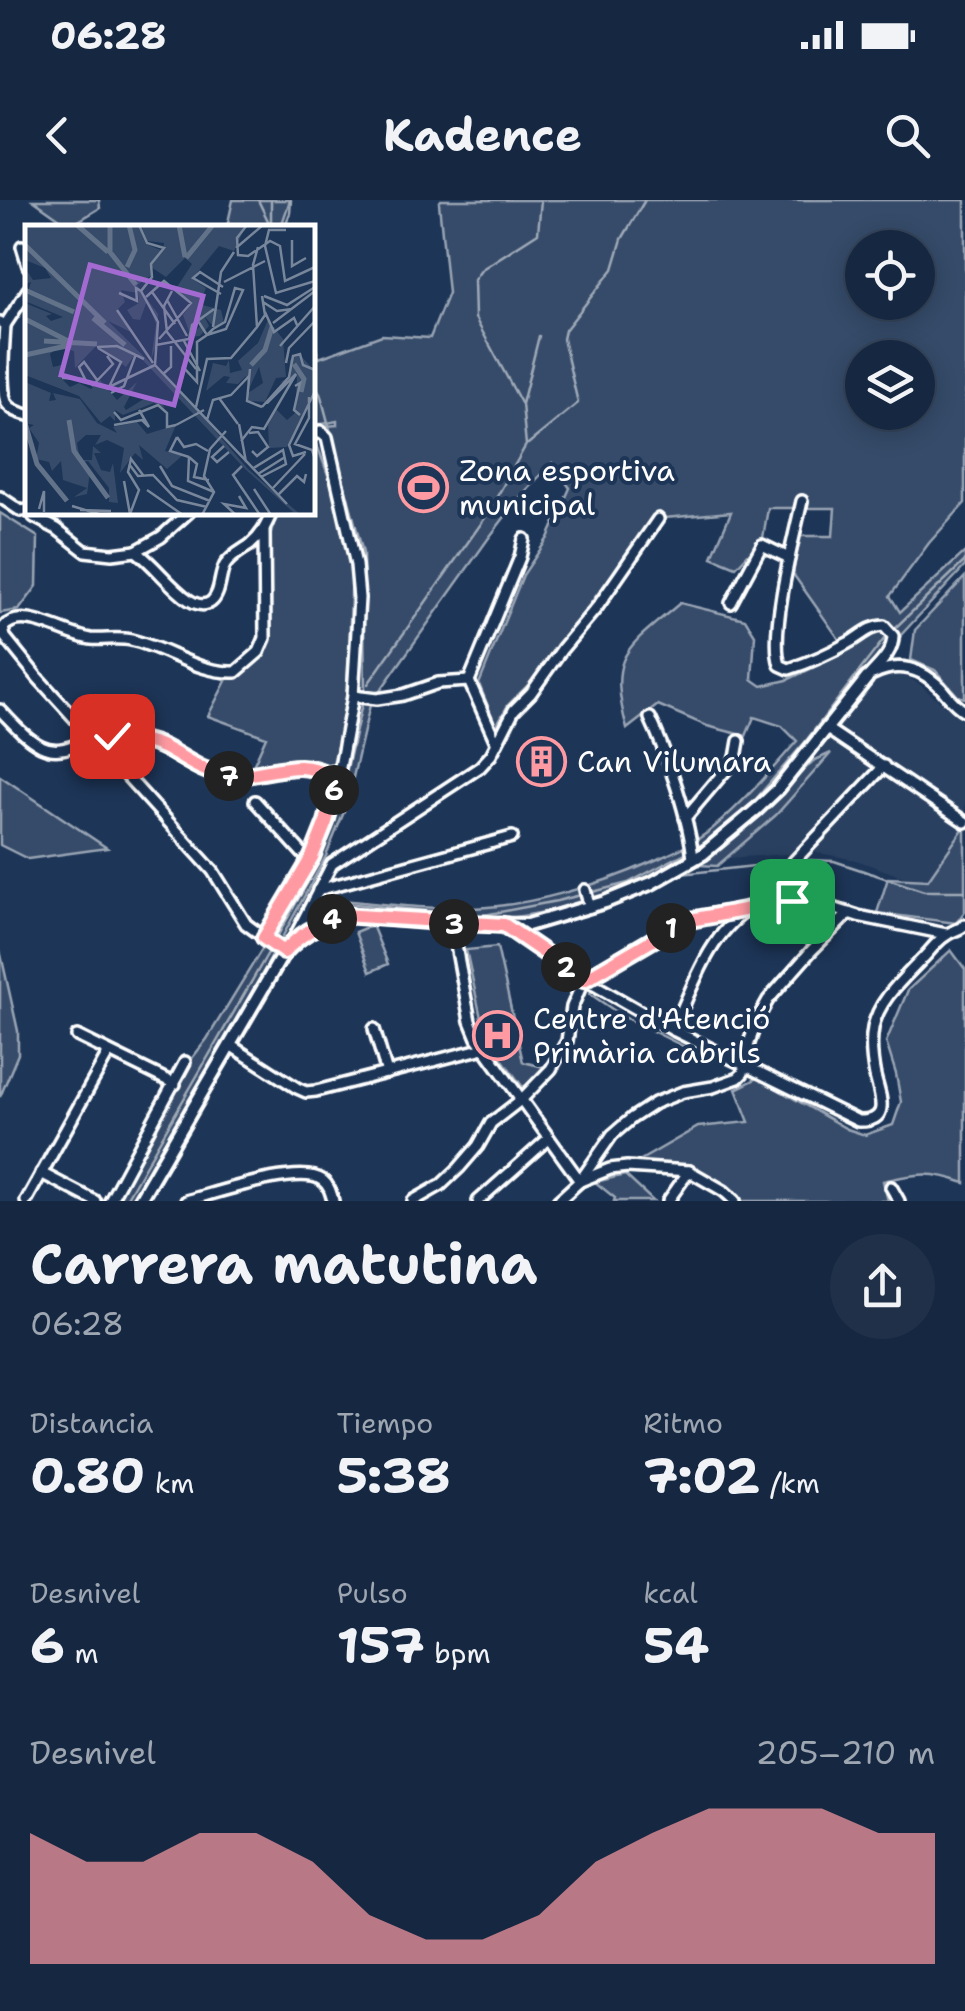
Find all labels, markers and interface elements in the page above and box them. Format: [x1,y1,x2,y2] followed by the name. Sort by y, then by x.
[50,10,167,61] text: 06:28
[383,105,582,165] text: Kadence
[30,108,85,163] icon: back
[880,108,935,163] icon: search
[25,225,315,515] inset map
[845,230,935,430] map controls
[845,230,935,320] button: locate
[845,340,935,430] button: layers
[459,450,675,525] place label: Zona esportiva municipal
[398,461,450,513] sports icon: Zona esportiva municipal
[70,694,155,779] pin
[85,709,140,764] icon: check
[516,735,568,787] building icon: Can Vilumara
[577,741,772,782] place label: Can Vilumara
[204,751,254,801] pin: 7
[219,757,239,795] text: 7
[309,765,359,815] pin: 6
[324,771,344,809] text: 6
[750,859,835,944] pin
[765,874,820,929] icon: arrive
[307,894,357,944] pin: 4
[429,899,479,949] pin: 3
[322,900,342,938] text: 4
[646,903,696,953] pin: 1
[444,905,464,943] text: 3
[665,909,677,947] text: 1
[541,942,591,992] pin: 2
[556,948,576,986] text: 2
[533,998,770,1073] place label: Centre d'Atenció Primària cabrils
[472,1009,524,1061] hospital icon: Centre d'Atenció Primària cabrils
[30,1227,538,1301] text: Carrera matutina
[830,1234,935,1339] button: share
[30,1302,124,1345] text: 06:28
[30,1404,153,1442] text: Distancia
[337,1404,433,1442] text: Tiempo
[643,1404,723,1442] text: Ritmo
[30,1442,145,1509] text: 0.80
[337,1442,451,1509] text: 5:38
[643,1442,760,1509] text: 7:02
[145,1464,194,1502] text: km
[760,1464,820,1502] text: /km
[30,1574,140,1612] text: Desnivel
[337,1574,408,1612] text: Pulso
[643,1574,698,1612] text: kcal
[30,1612,65,1679] text: 6
[337,1612,425,1679] text: 157
[643,1612,709,1679] text: 54
[65,1634,99,1672] text: m
[425,1634,491,1672] text: bpm
[30,1731,156,1774] text: Desnivel
[755,1731,935,1774] text: 205–210 m

